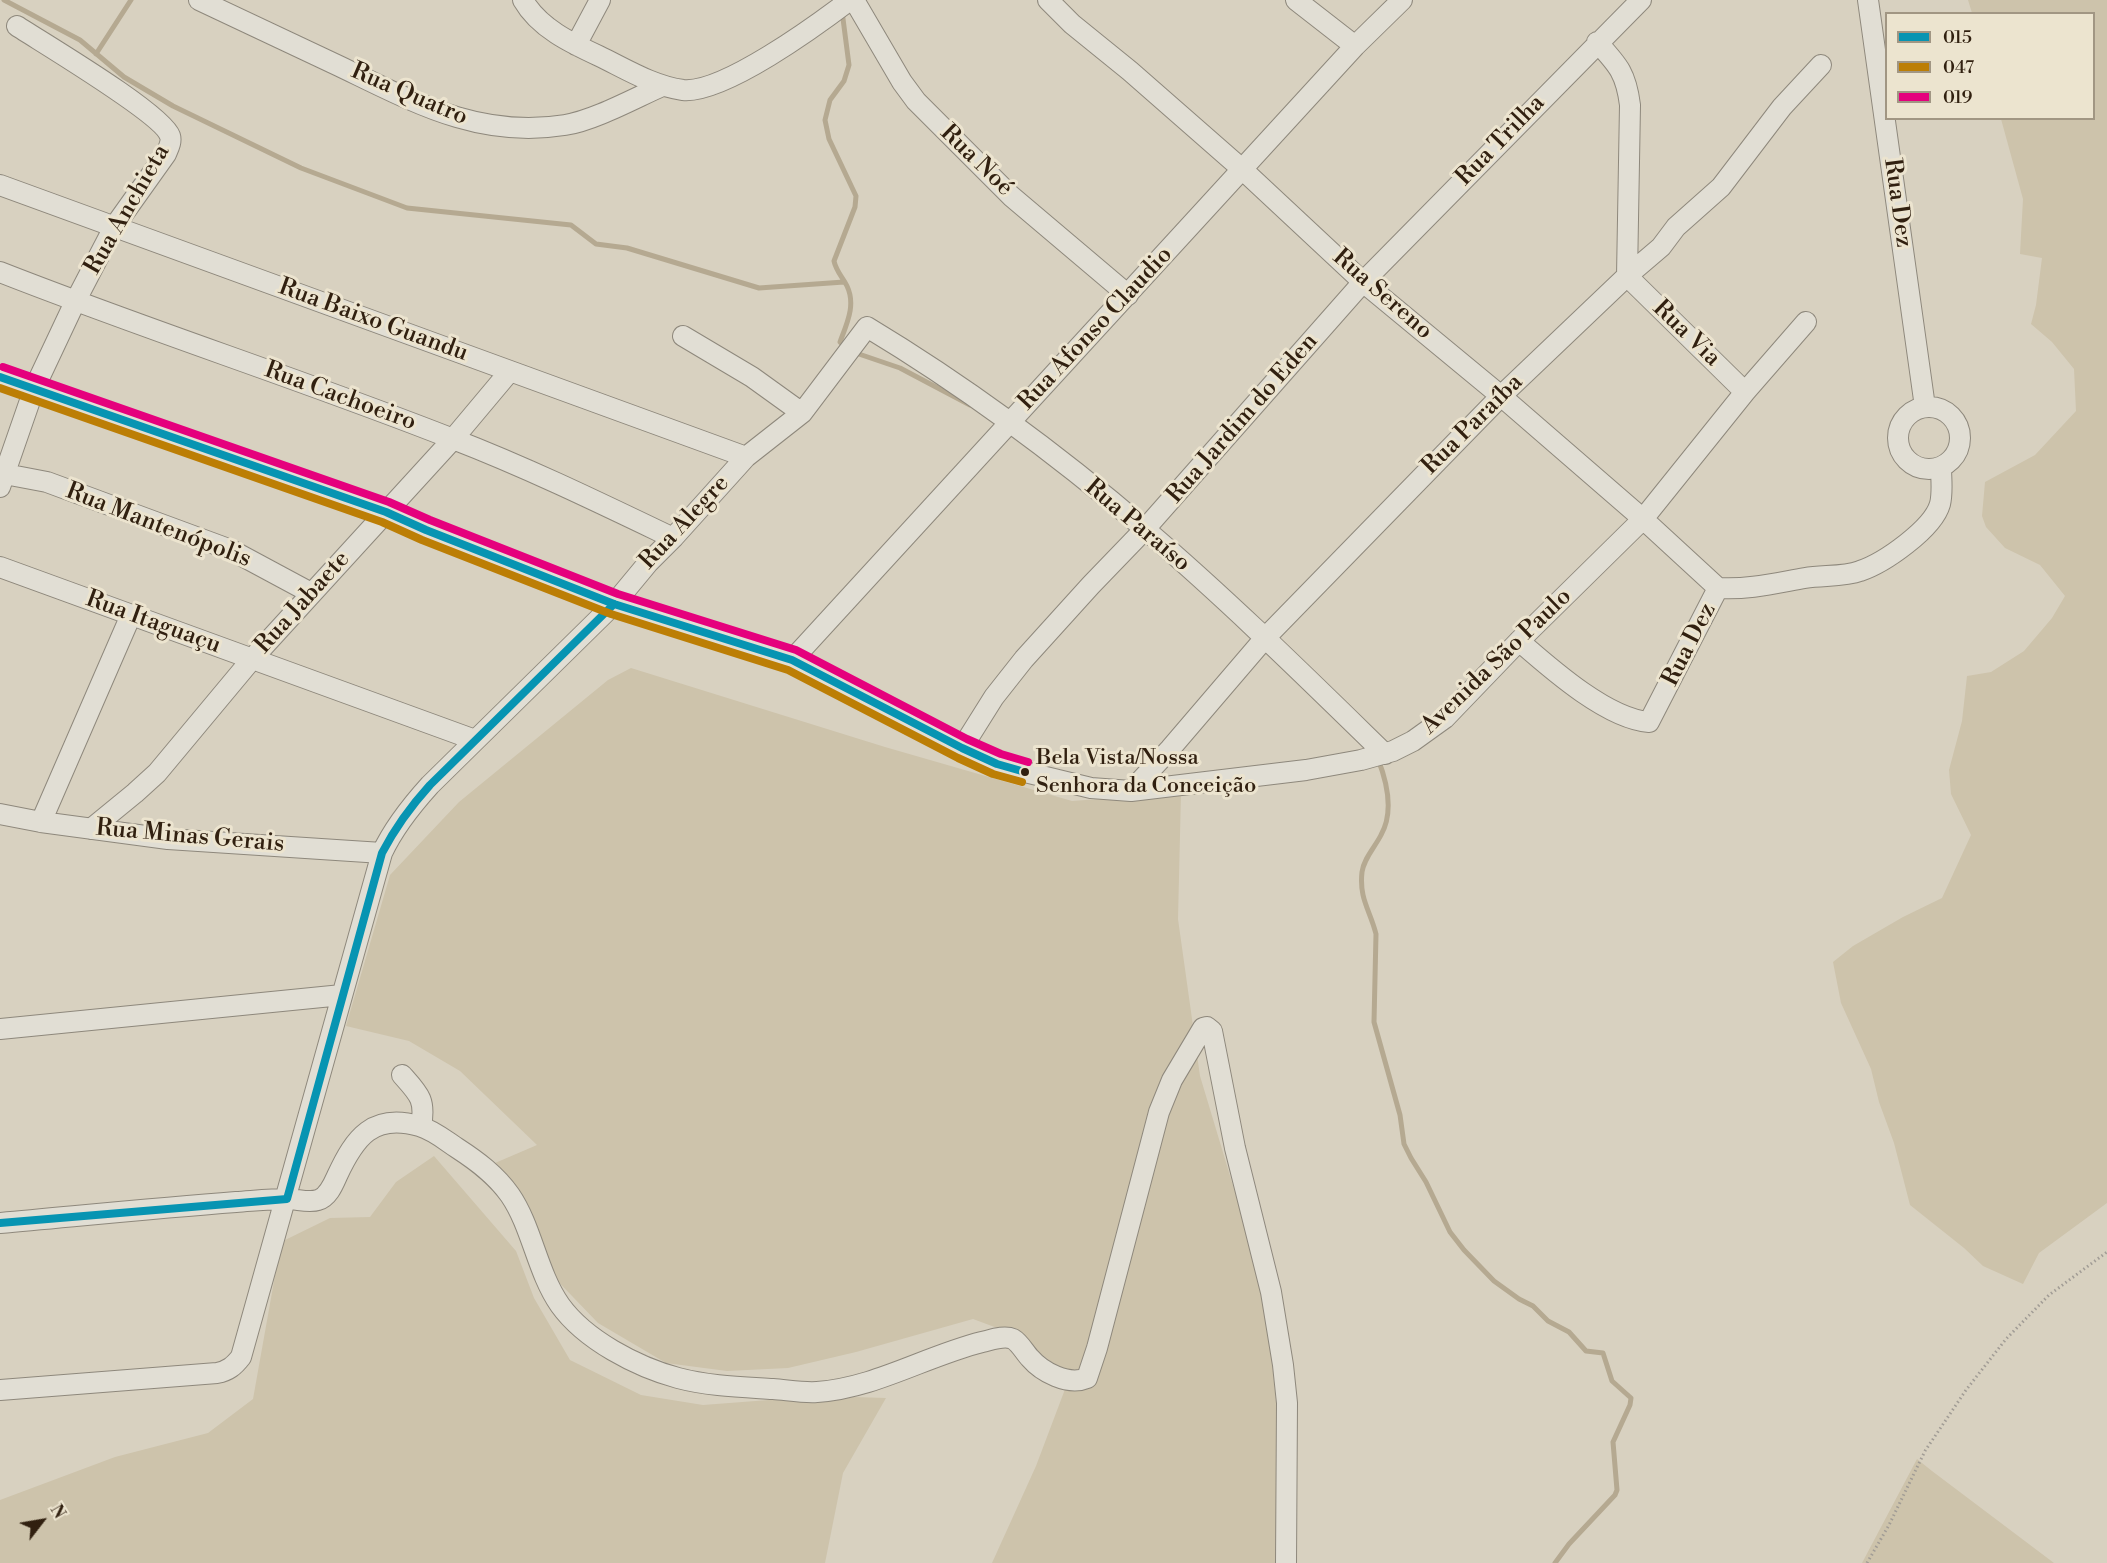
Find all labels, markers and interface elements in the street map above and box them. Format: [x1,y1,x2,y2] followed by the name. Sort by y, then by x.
[1885,12,2095,120] legend
[1943,26,1972,49] text: 015
[1943,56,1974,79] text: 047
[346,58,472,132] street label: Rua Quatro
[1943,86,1972,109] text: 019
[1451,89,1551,193] street label: Rua Trilha
[933,119,1019,203] street label: Rua Noé
[79,140,177,280] street label: Rua Anchieta
[1877,157,1917,249] street label: Rua Dez
[1013,241,1179,417] street label: Rua Afonso Claudio
[1326,244,1438,346] street label: Rua Sereno
[274,273,472,369] street label: Rua Baixo Guandu
[1646,295,1726,373] street label: Rua Via
[1161,328,1325,510] street label: Rua Jardim do Eden
[260,356,420,438] street label: Rua Cachoeiro
[1417,369,1529,481] street label: Rua Paraíba
[634,470,736,576] street label: Rua Alegre
[1078,474,1196,578] street label: Rua Paraíso
[61,477,255,575] street label: Rua Mantenópolis
[249,546,357,660] street label: Rua Jabaete
[1416,583,1578,741] street label: Avenida São Paulo
[82,585,224,661] street label: Rua Itaguaçu
[1657,599,1723,691] street label: Rua Dez
[1036,746,1256,798] place label: Bela Vista/Nossa Senhora da Conceição
[1019,766,1031,778] marker: Bela Vista/Nossa Senhora da Conceição
[95,814,285,860] street label: Rua Minas Gerais
[12,1491,72,1551] north arrow
[46,1501,69,1522] text: N

